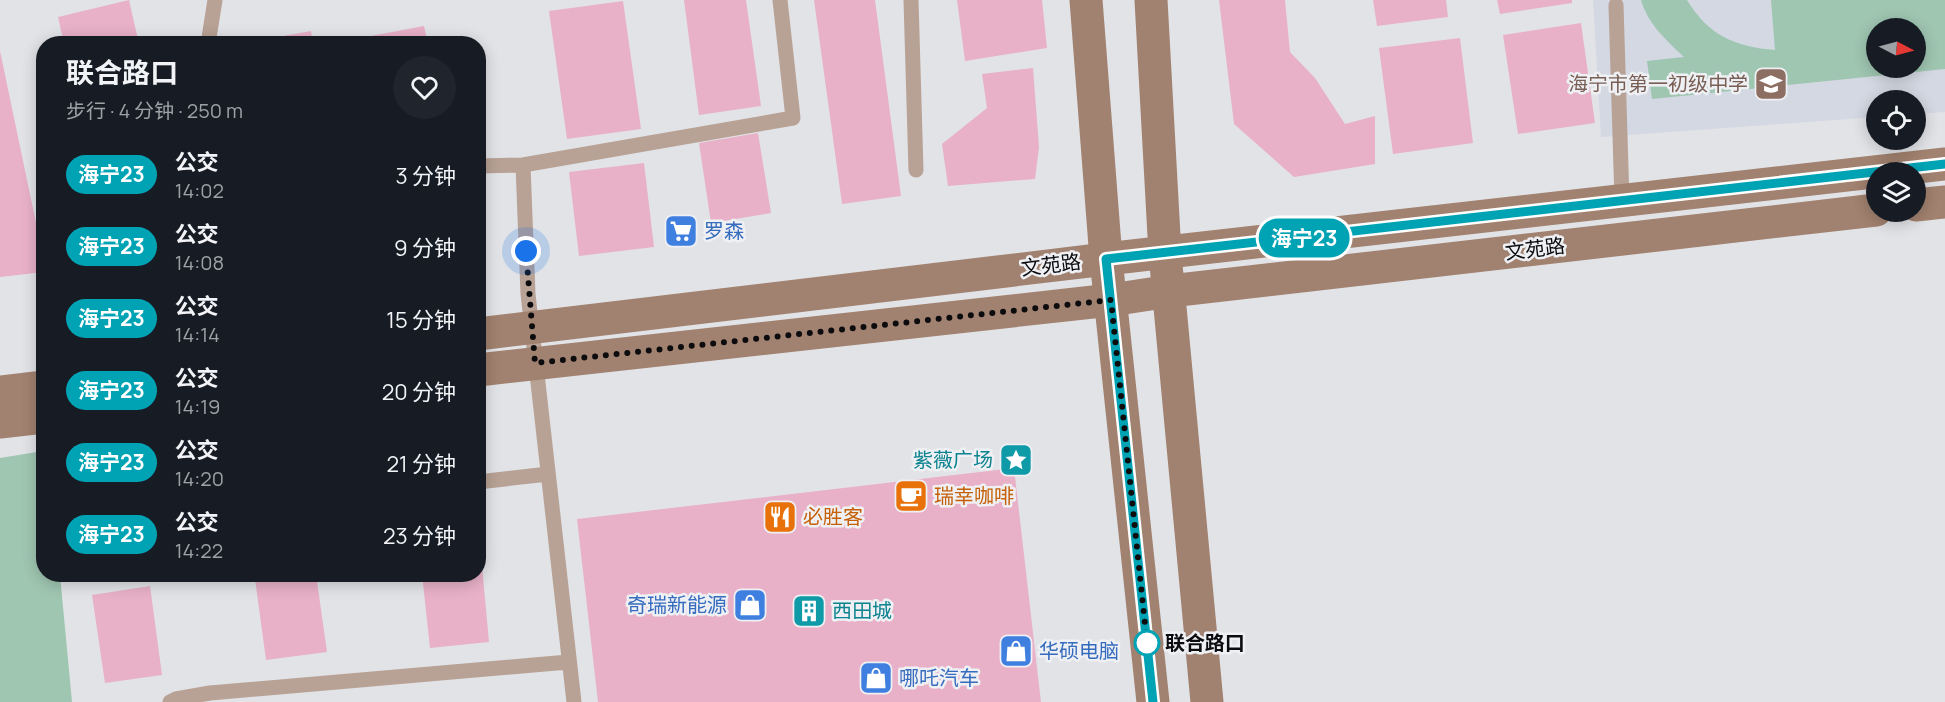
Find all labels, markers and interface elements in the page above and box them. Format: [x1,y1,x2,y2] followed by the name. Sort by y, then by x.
[1866,18,1926,78] north arrow
[1866,18,1926,222] map controls
[66,53,178,91] text: 联合路口
[393,56,456,119] button: heart
[1753,66,1789,102] school or university icon: 海宁市第一初级中学
[1568,70,1748,97] place label: 海宁市第一初级中学
[1866,90,1926,150] button: locate
[66,97,243,124] text: 步行 · 4 分钟 · 250 m
[175,147,219,177] text: 公交
[78,160,145,188] text: 海宁23
[395,161,456,191] text: 3 分钟
[1866,162,1926,222] button: layers
[175,177,224,204] text: 14:02
[663,213,699,249] supermarket icon: 罗森
[704,217,744,244] place label: 罗森
[1262,218,1346,258] line badge: 海宁23
[175,219,219,249] text: 公交
[1271,224,1337,252] text: 海宁23
[1504,231,1566,266] street label: 文苑路
[78,232,145,260] text: 海宁23
[394,233,456,263] text: 9 分钟
[511,236,541,266] your location
[1020,247,1082,282] street label: 文苑路
[175,249,224,276] text: 14:08
[175,291,219,321] text: 公交
[78,304,145,332] text: 海宁23
[386,305,456,335] text: 15 分钟
[175,321,220,348] text: 14:14
[175,363,219,393] text: 公交
[78,376,145,404] text: 海宁23
[382,377,456,407] text: 20 分钟
[175,393,221,420] text: 14:19
[175,435,219,465] text: 公交
[998,442,1034,478] place icon: 紫薇广场
[913,446,993,473] place label: 紫薇广场
[78,448,145,476] text: 海宁23
[386,449,456,479] text: 21 分钟
[175,465,224,492] text: 14:20
[893,478,929,514] cafe icon: 瑞幸咖啡
[934,482,1014,509] place label: 瑞幸咖啡
[762,499,798,535] restaurant icon: 必胜客
[803,503,863,530] place label: 必胜客
[175,507,219,537] text: 公交
[78,520,145,548] text: 海宁23
[383,521,456,551] text: 23 分钟
[175,537,223,564] text: 14:22
[732,587,768,623] shop icon: 奇瑞新能源
[627,591,727,618] place label: 奇瑞新能源
[791,593,827,629] building icon: 西田城
[832,597,892,624] place label: 西田城
[1165,629,1245,656] place label: 联合路口
[1134,630,1160,656] marker: 联合路口
[998,633,1034,669] shop icon: 华硕电脑
[1039,637,1119,664] place label: 华硕电脑
[858,660,894,696] shop icon: 哪吒汽车
[899,664,979,691] place label: 哪吒汽车

